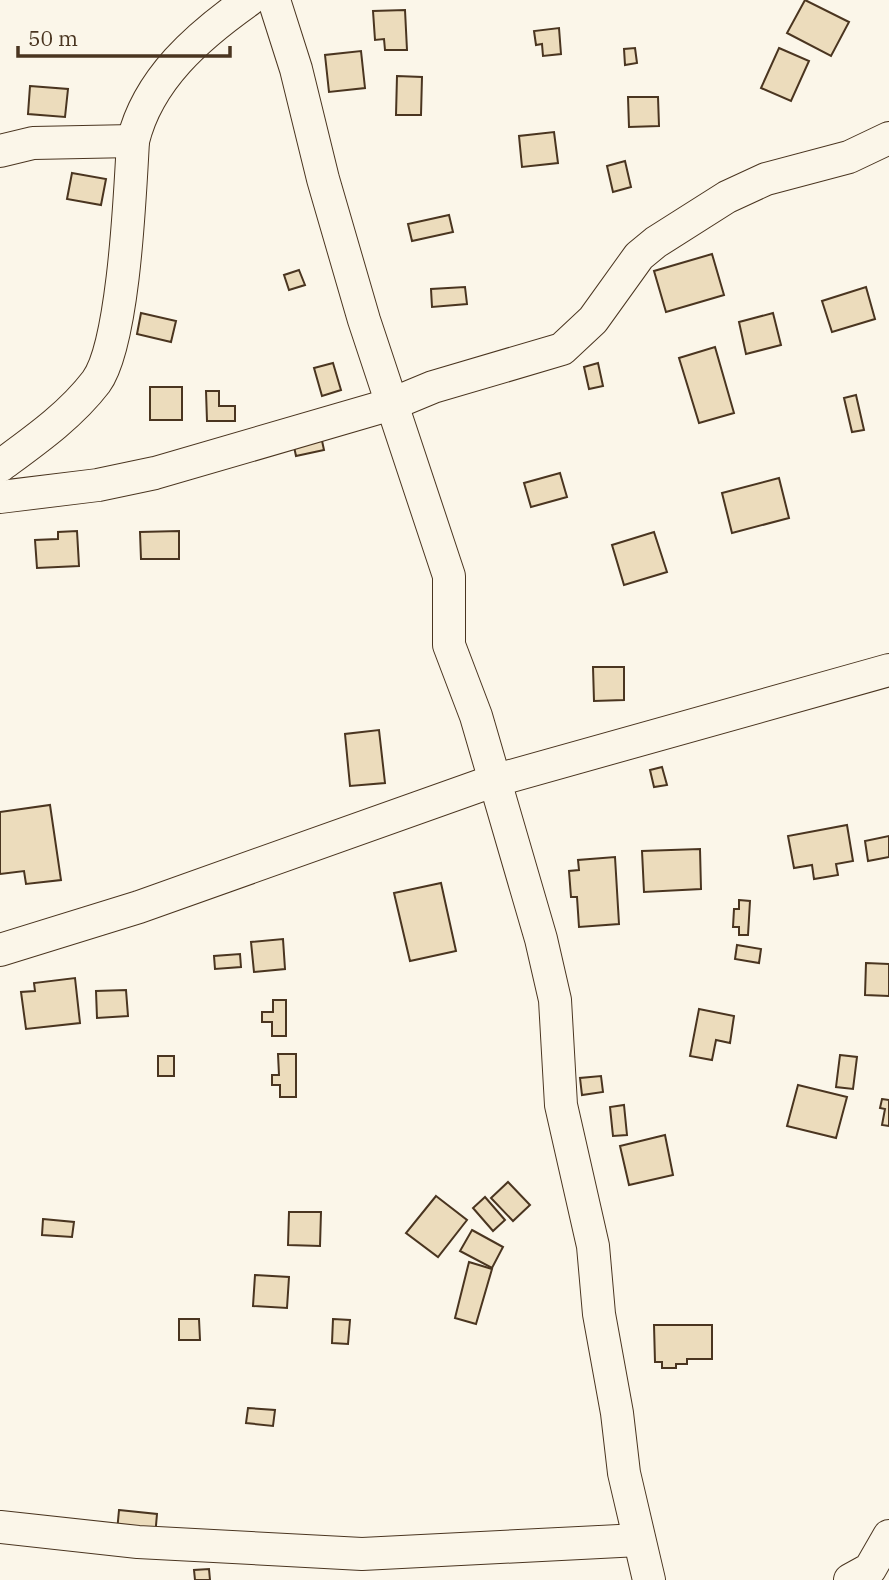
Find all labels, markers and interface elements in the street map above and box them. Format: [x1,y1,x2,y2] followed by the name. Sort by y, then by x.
[18,14,229,58] scale bar
[28,24,78,52] text: 50 m

